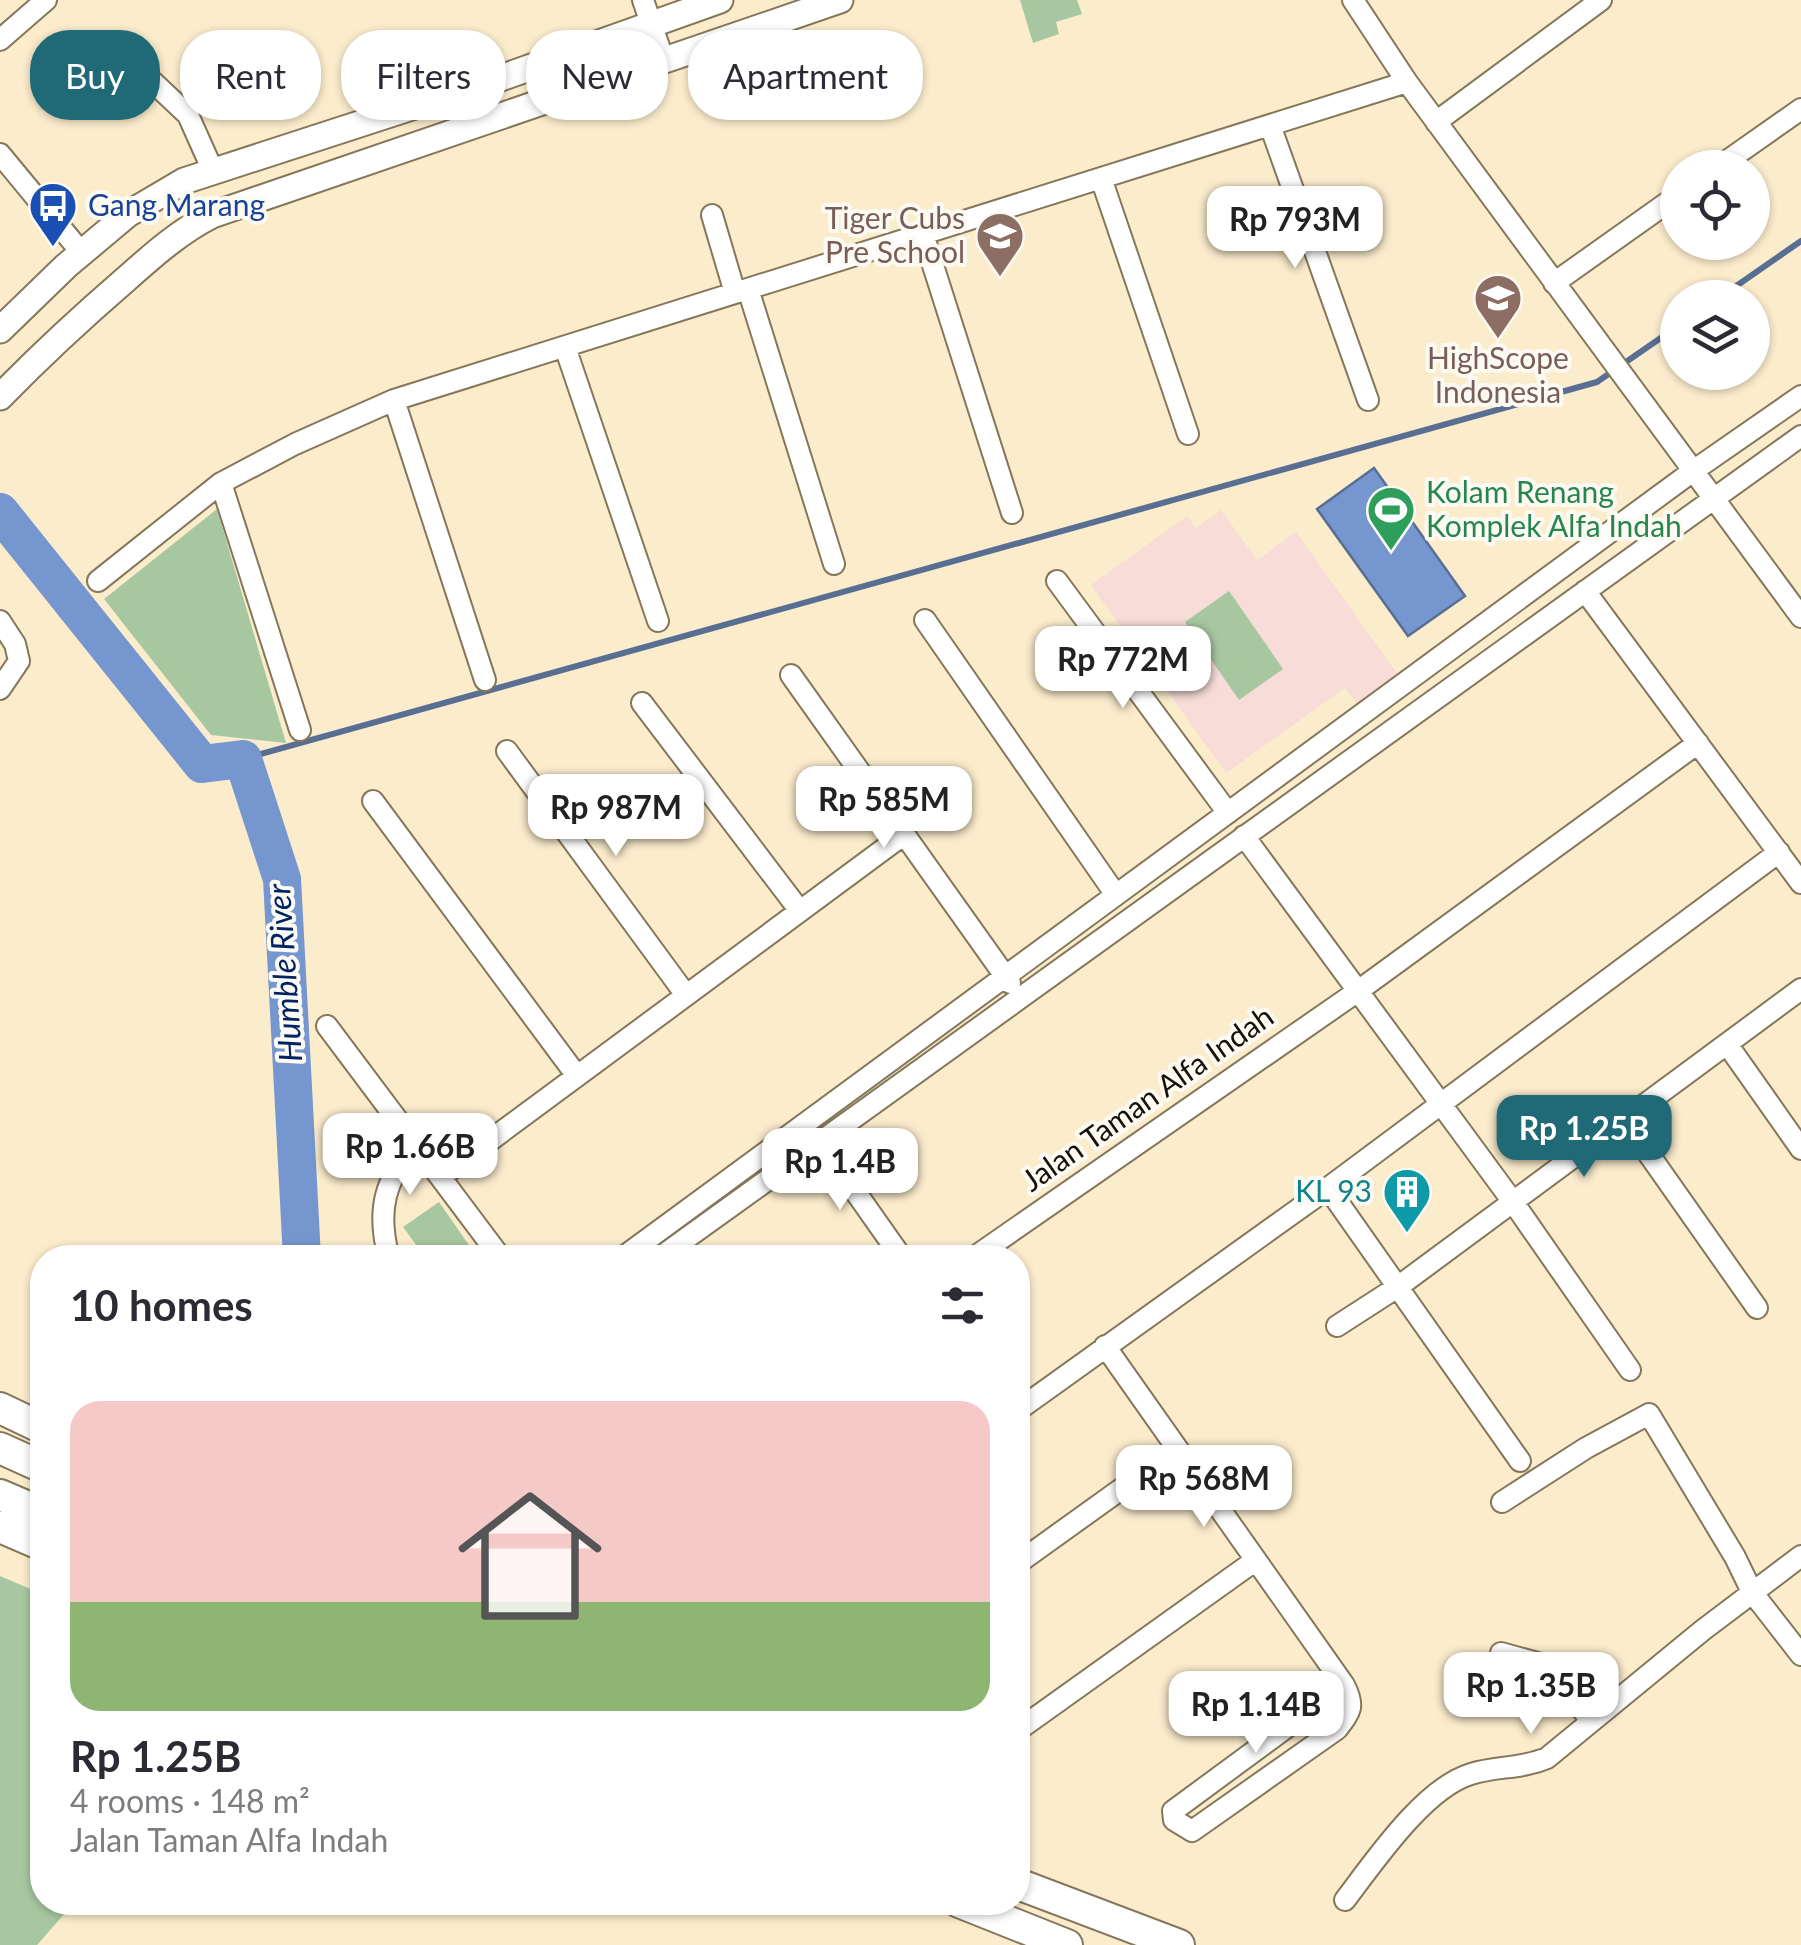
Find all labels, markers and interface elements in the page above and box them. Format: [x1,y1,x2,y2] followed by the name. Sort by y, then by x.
[30,30,160,120] chip: Buy
[180,30,321,120] chip: Rent
[341,30,506,120] chip: Filters
[526,30,668,120] chip: New
[688,30,923,120] chip: Apartment
[1660,150,1770,390] map controls
[1660,150,1770,260] button: locate
[27,180,79,248] bus stop icon: Gang Marang
[88,186,265,222] place label: Gang Marang
[1203,186,1387,271] pin: Rp 793M
[825,199,965,269] place label: Tiger Cubs Pre School
[1229,199,1361,238] text: Rp 793M
[974,210,1026,278] school or university icon: Tiger Cubs Pre School
[1472,272,1524,340] school or university icon: HighScope Indonesia
[1660,280,1770,390] button: layers
[1427,339,1569,409] place label: HighScope Indonesia
[1426,473,1682,543] place label: Kolam Renang Komplek Alfa Indah
[1365,484,1417,552] sports icon: Kolam Renang Komplek Alfa Indah
[1031,626,1215,711] pin: Rp 772M
[1057,639,1189,678] text: Rp 772M
[792,766,976,851] pin: Rp 585M
[524,774,708,859] pin: Rp 987M
[818,779,950,818] text: Rp 585M
[550,787,682,826] text: Rp 987M
[258,882,309,1064] water label: Humble River
[1014,997,1279,1198] street label: Jalan Taman Alfa Indah
[1481,1095,1687,1180] pin: Rp 1.25B
[1519,1108,1649,1147] text: Rp 1.25B
[307,1113,513,1198] pin: Rp 1.66B
[345,1126,475,1165] text: Rp 1.66B
[748,1128,932,1213] pin: Rp 1.4B
[784,1141,896,1180] text: Rp 1.4B
[1381,1166,1433,1234] building icon: KL 93
[1295,1172,1372,1208] place label: KL 93
[935,1278,990,1333] icon: filters
[70,1280,253,1330] text: 10 homes
[1112,1445,1296,1530] pin: Rp 568M
[1138,1458,1270,1497] text: Rp 568M
[440,1466,620,1646] icon: home
[1428,1652,1634,1737] pin: Rp 1.35B
[1466,1665,1596,1704] text: Rp 1.35B
[1153,1671,1359,1756] pin: Rp 1.14B
[1191,1684,1321,1723] text: Rp 1.14B
[70,1731,242,1781] text: Rp 1.25B
[70,1781,310,1820] text: 4 rooms · 148 m²
[70,1820,388,1859] text: Jalan Taman Alfa Indah

